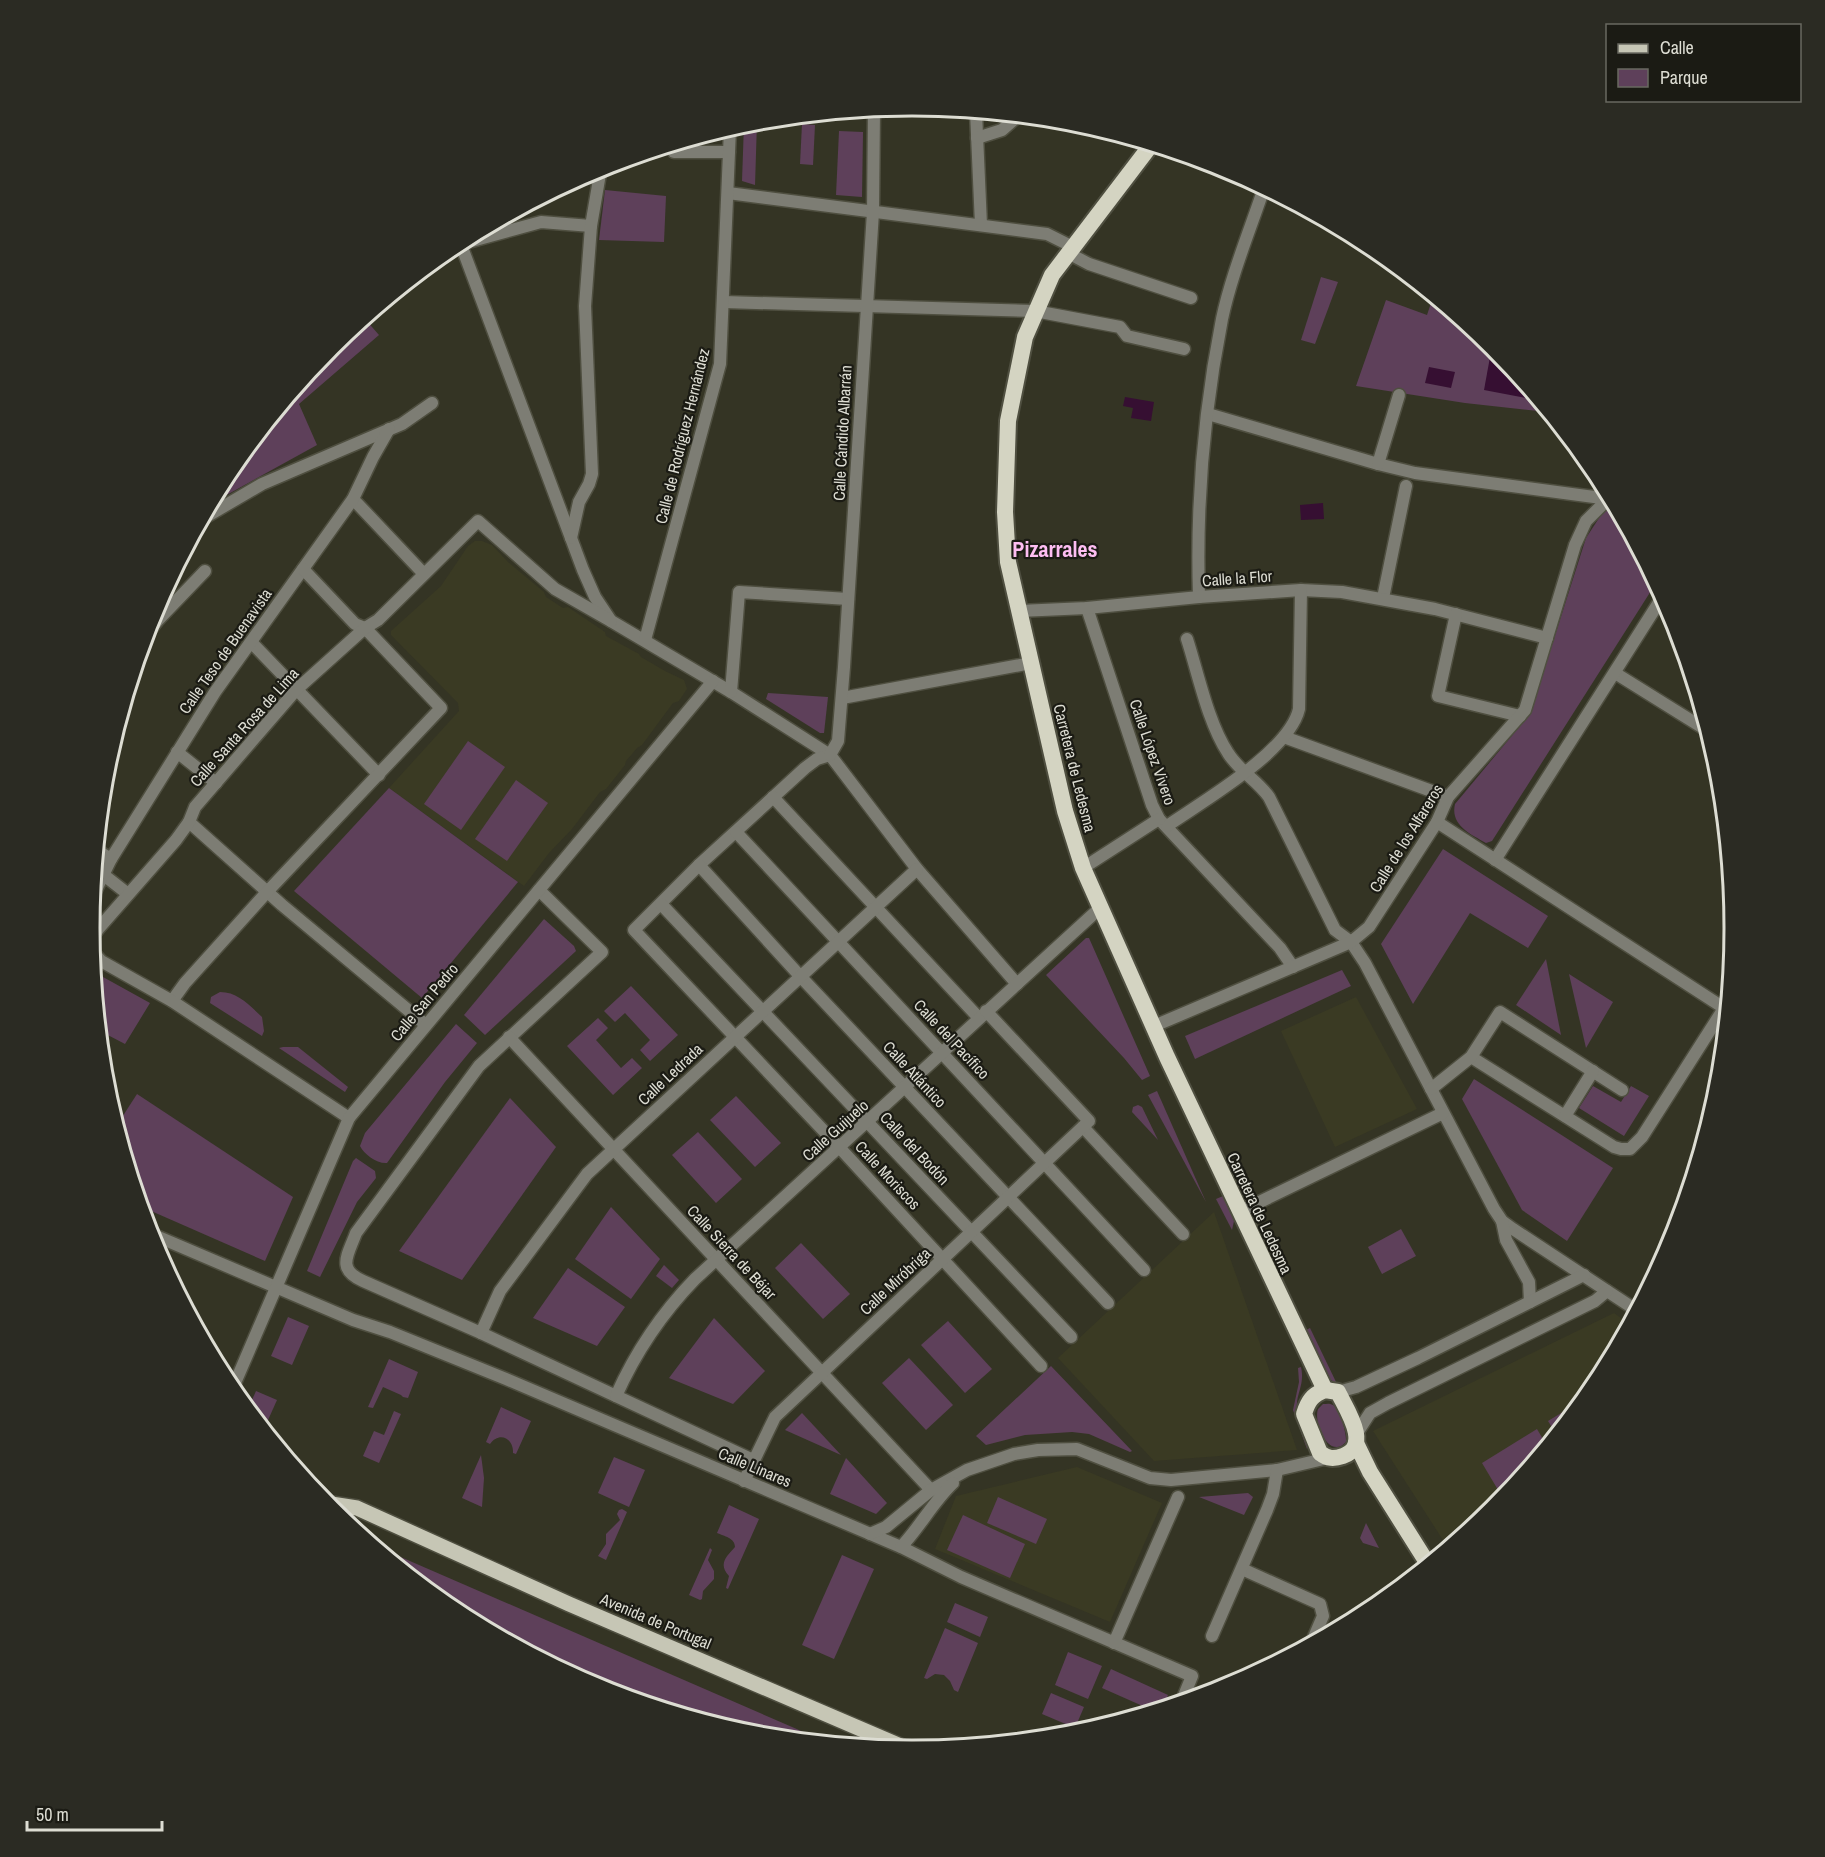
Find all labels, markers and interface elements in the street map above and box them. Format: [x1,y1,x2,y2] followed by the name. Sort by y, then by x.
[1606,24,1801,102] legend
[1660,35,1694,60] text: Calle
[1660,65,1708,90] text: Parque
[650,346,715,526] street label: Calle de Rodríguez Hernández
[827,365,857,501] street label: Calle Cándido Albarrán
[1012,534,1098,564] district label: Pizarrales
[1201,565,1273,591] street label: Calle la Flor
[173,583,277,718] street label: Calle Teso de Buenavista
[185,662,304,791] street label: Calle Santa Rosa de Lima
[1125,696,1181,808] street label: Calle López Vivero
[1048,702,1102,835] street label: Carretera de Ledesma
[1364,780,1448,896] street label: Calle de los Alfareros
[385,958,463,1046] street label: Calle San Pedro
[909,994,995,1084] street label: Calle del Pacífico
[878,1036,952,1112] street label: Calle Atlántico
[633,1038,708,1110] street label: Calle Ledrada
[797,1094,873,1166] street label: Calle Guijuelo
[875,1107,955,1189] street label: Calle del Bodón
[850,1136,926,1214] street label: Calle Moriscos
[1222,1149,1298,1278] street label: Carretera de Ledesma
[682,1200,782,1304] street label: Calle Sierra de Béjar
[855,1242,936,1320] street label: Calle Miróbriga
[715,1442,795,1492] street label: Calle Linares
[596,1587,715,1654] street label: Avenida de Portugal
[27,1794,162,1832] scale bar
[36,1802,69,1827] text: 50 m

